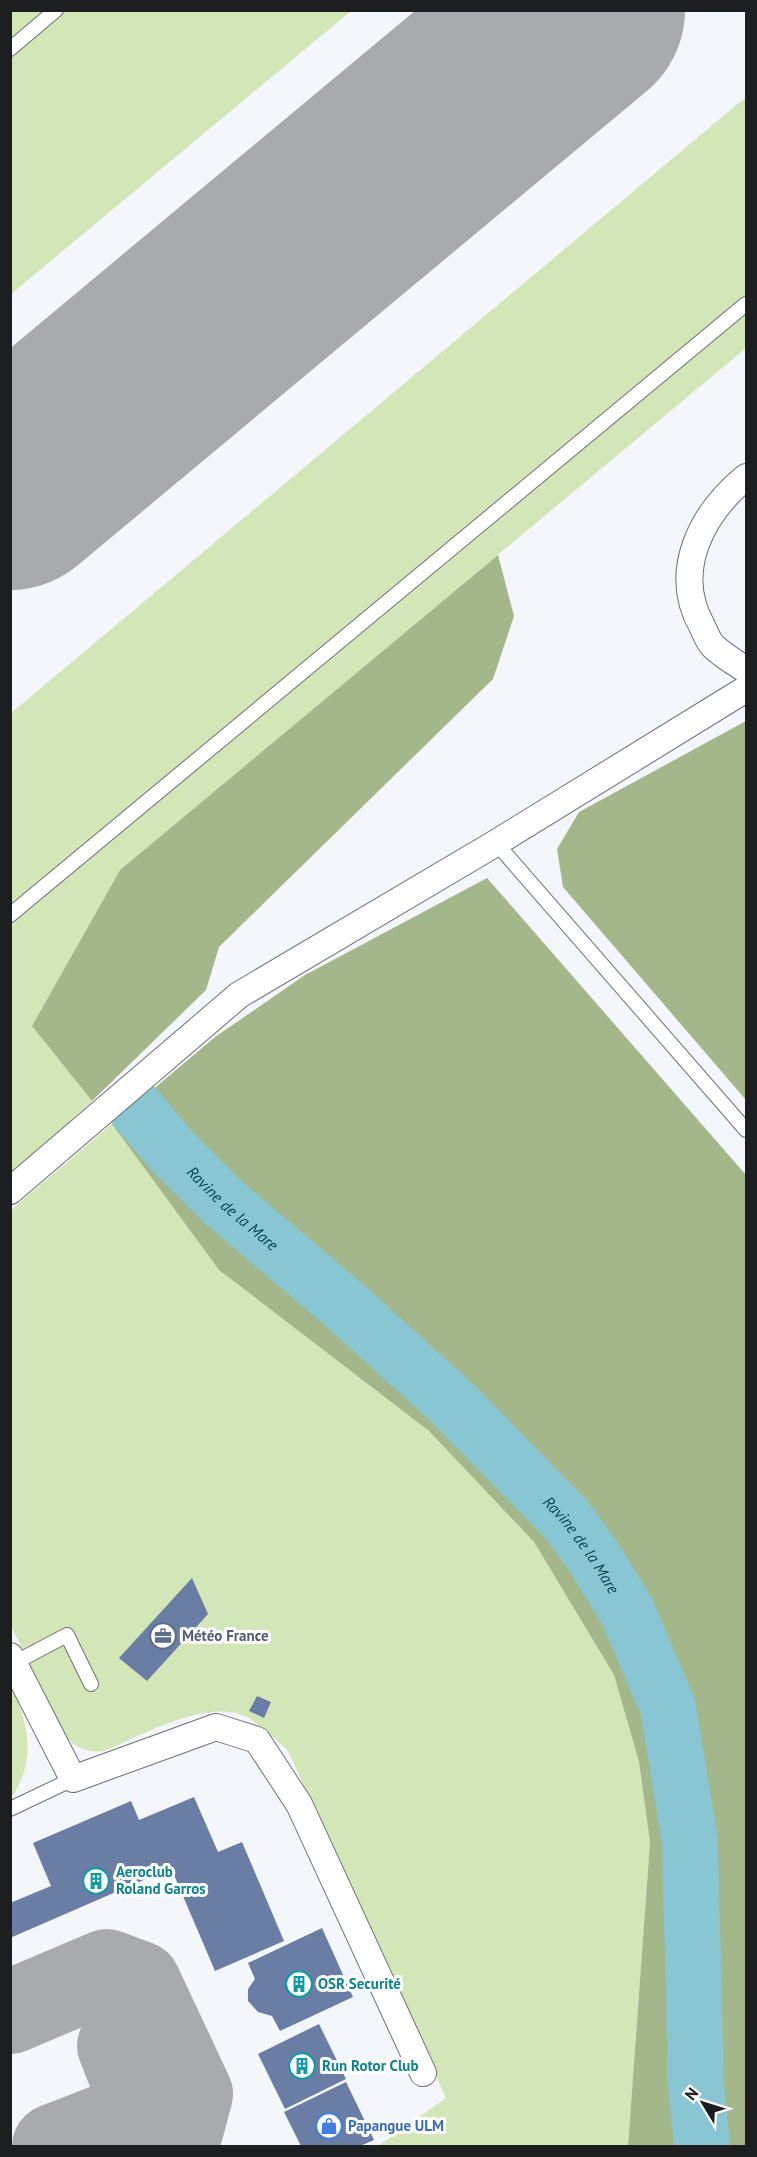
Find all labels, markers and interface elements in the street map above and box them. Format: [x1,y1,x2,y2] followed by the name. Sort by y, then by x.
[183,1162,283,1255] water label: Ravine de la Mare
[539,1492,624,1598] water label: Ravine de la Mare
[148,1621,178,1651] office icon: Météo France
[182,1626,269,1645] place label: Météo France
[116,1862,206,1898] place label: Aeroclub Roland Garros
[81,1866,111,1896] building icon: Aeroclub Roland Garros
[284,1969,314,1999] building icon: OSR Securité
[318,1974,401,1993] place label: OSR Securité
[287,2051,317,2081] building icon: Run Rotor Club
[322,2056,418,2075] place label: Run Rotor Club
[673,2073,733,2133] north arrow
[680,2083,702,2104] text: N
[314,2111,344,2141] shop icon: Papangue ULM
[348,2116,444,2135] place label: Papangue ULM

